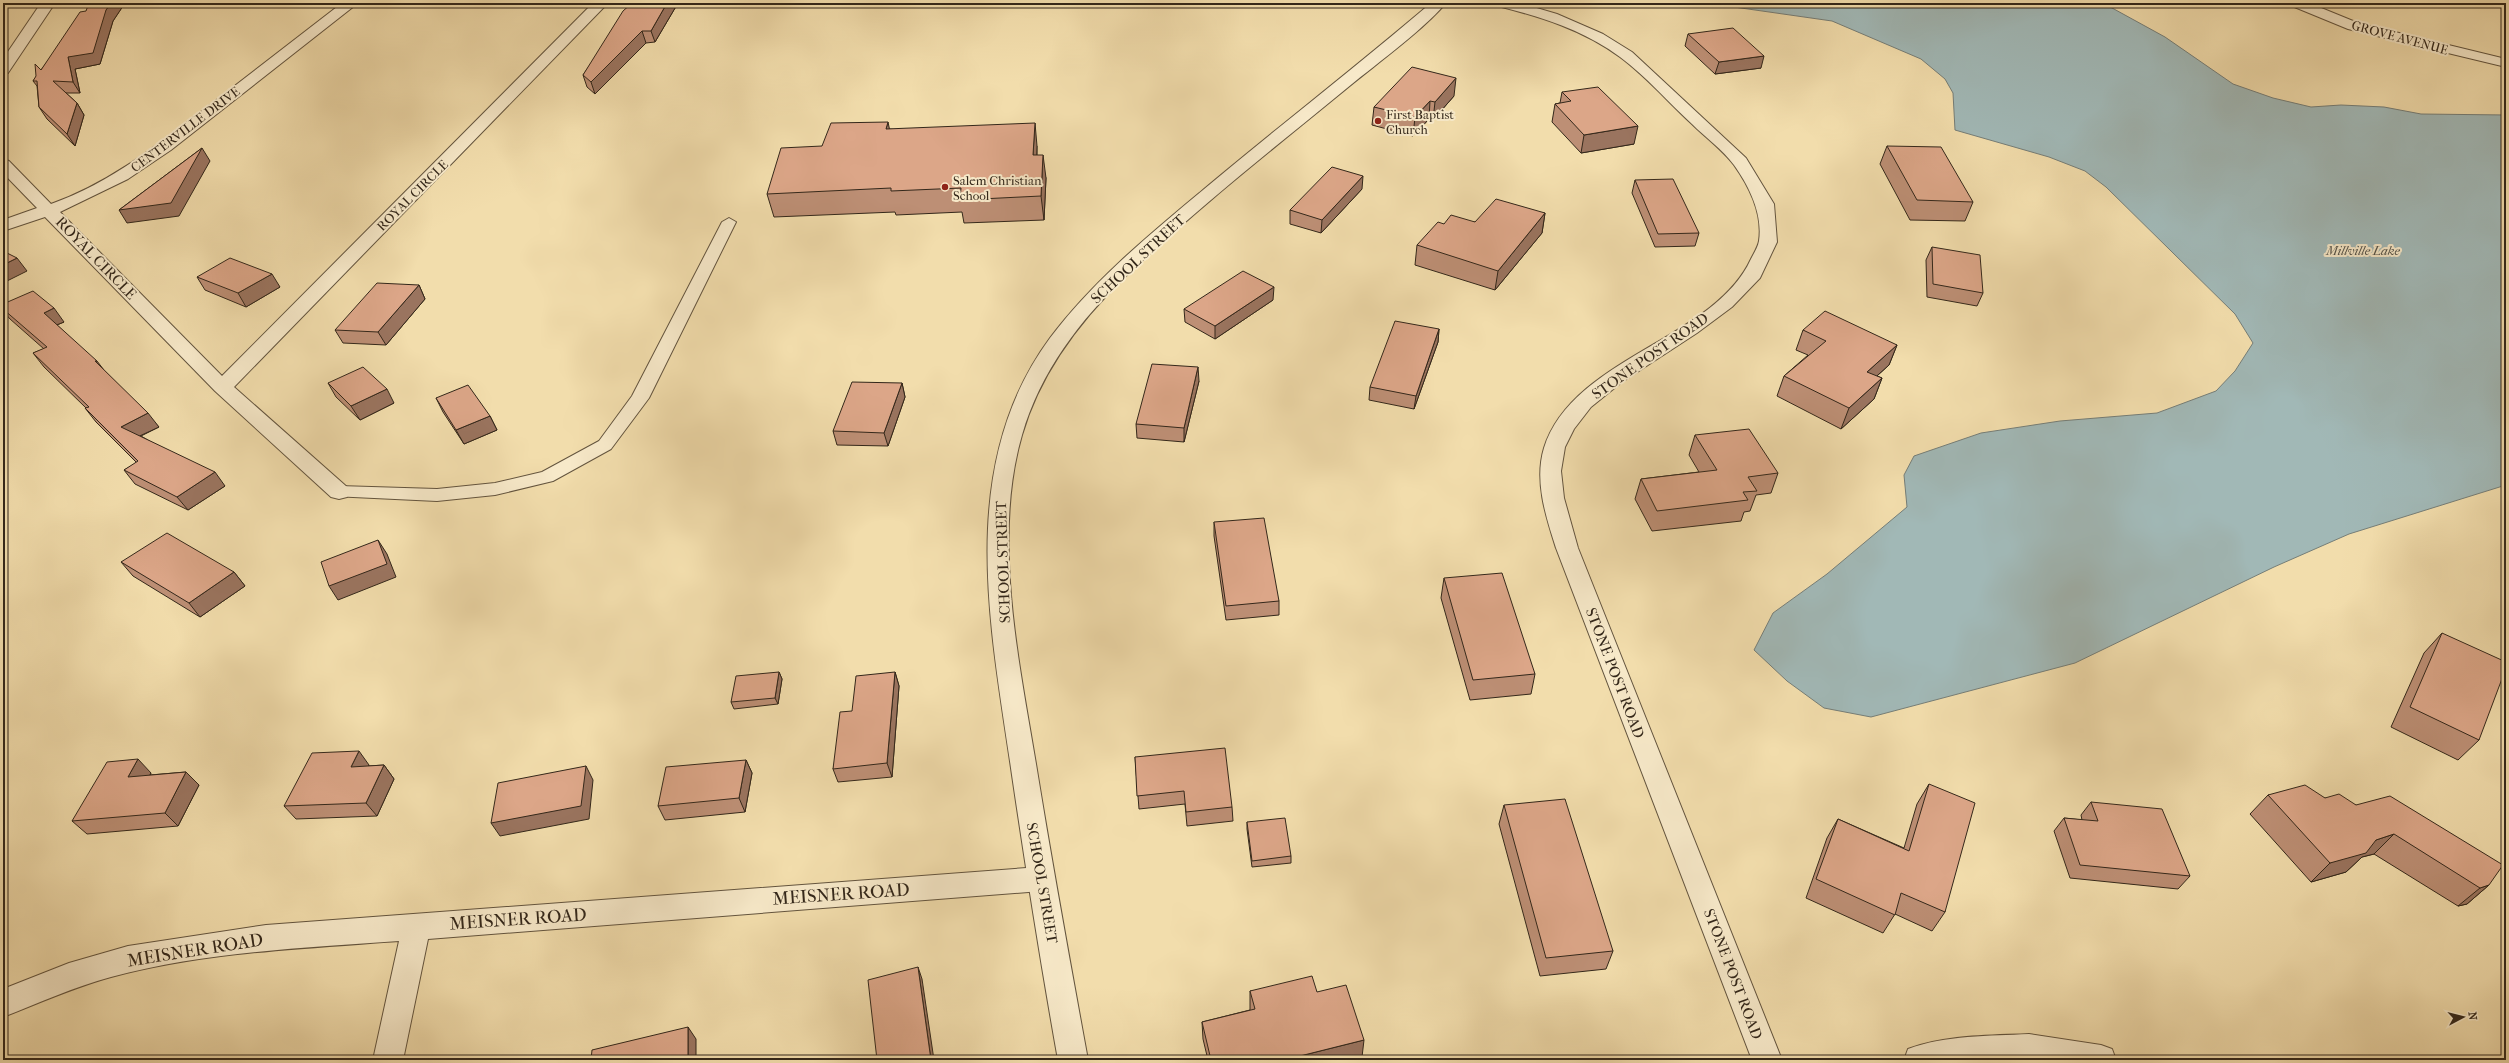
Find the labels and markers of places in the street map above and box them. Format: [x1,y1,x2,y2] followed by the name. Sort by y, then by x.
[1386,107,1454,137] place label: First Baptist Church
[1373,116,1383,126] marker: First Baptist Church
[953,173,1042,203] place label: Salem Christian School
[940,182,950,192] marker: Salem Christian School

